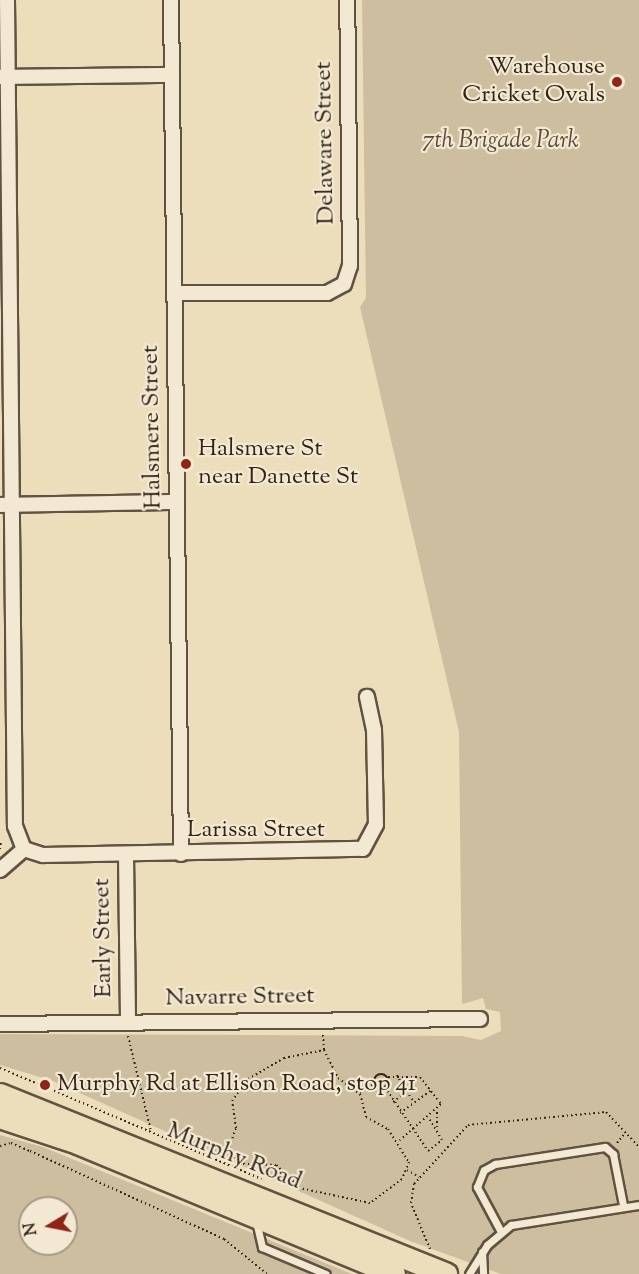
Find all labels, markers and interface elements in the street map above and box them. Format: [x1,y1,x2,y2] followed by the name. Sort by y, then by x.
[462,54,605,110] place label: Warehouse Cricket Ovals
[310,61,342,225] street label: Delaware Street
[610,75,624,89] marker: Warehouse Cricket Ovals
[423,128,579,156] park label: 7th Brigade Park
[137,345,169,509] street label: Halsmere Street
[198,436,358,492] place label: Halsmere St near Danette St
[179,457,193,471] marker: Halsmere St near Danette St
[187,817,325,845] street label: Larissa Street
[89,878,119,998] street label: Early Street
[165,982,315,1014] street label: Navarre Street
[57,1071,416,1099] place label: Murphy Rd at Ellison Road, stop 41
[38,1078,52,1092] marker: Murphy Rd at Ellison Road, stop 41
[163,1117,305,1197] street label: Murphy Road
[18,1196,78,1256] north arrow
[19,1221,44,1237] text: N

